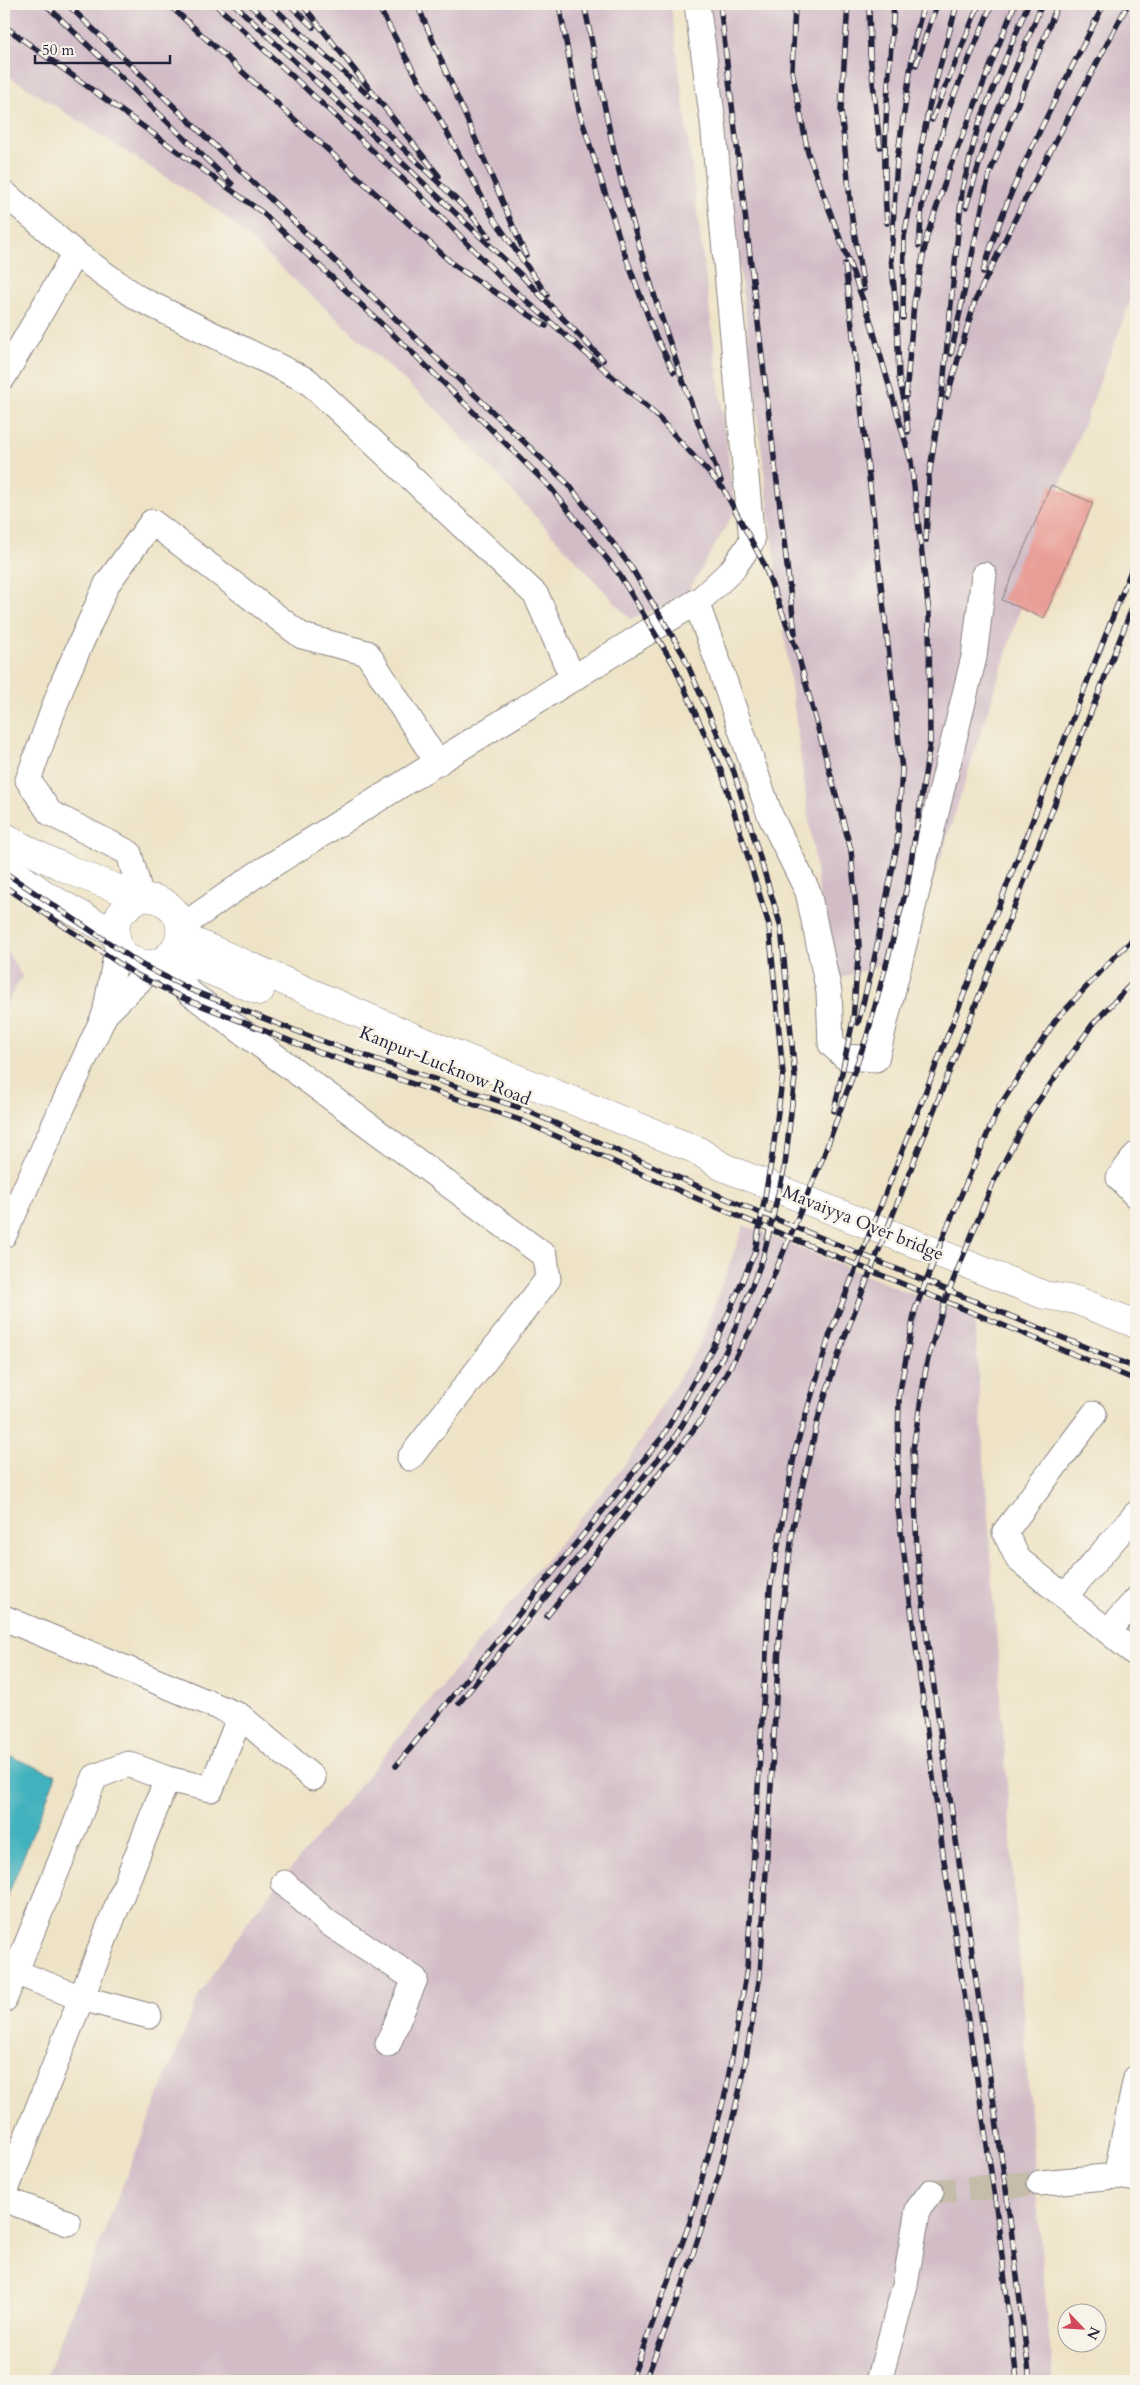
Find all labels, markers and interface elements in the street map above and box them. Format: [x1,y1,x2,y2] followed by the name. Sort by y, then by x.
[35,32,170,64] scale bar
[42,40,74,60] text: 50 m
[356,1020,535,1112] street label: Kanpur-Lucknow Road
[779,1179,947,1267] street label: Mavaiyya Over bridge
[1058,2302,1108,2352] north arrow
[1082,2324,1105,2343] text: N

